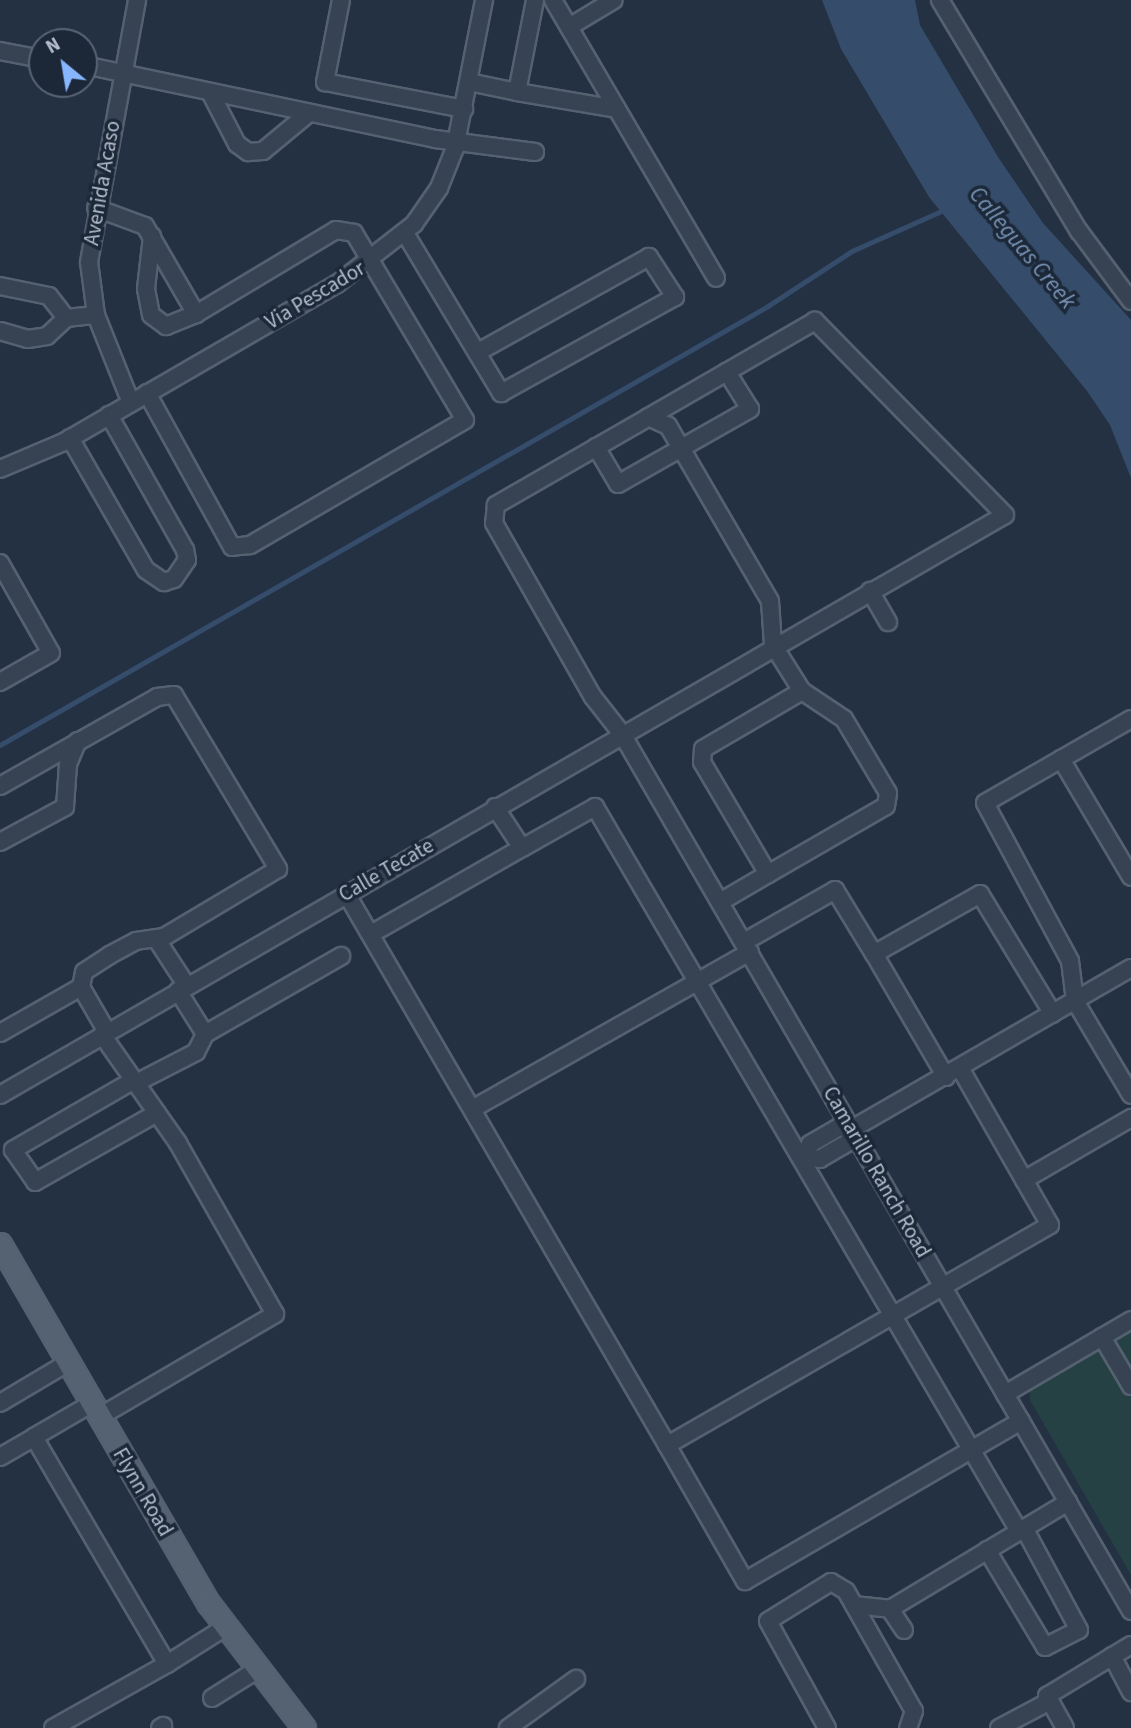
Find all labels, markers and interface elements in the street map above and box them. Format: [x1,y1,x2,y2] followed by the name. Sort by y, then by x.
[28,28,98,98] north arrow
[41,31,65,61] text: N
[79,119,125,247] street label: Avenida Acaso
[963,181,1081,315] water label: Calleguas Creek
[261,255,369,335] street label: Via Pescador
[334,833,438,907] street label: Calle Tecate
[818,1082,936,1262] street label: Camarillo Ranch Road
[108,1443,178,1541] street label: Flynn Road

